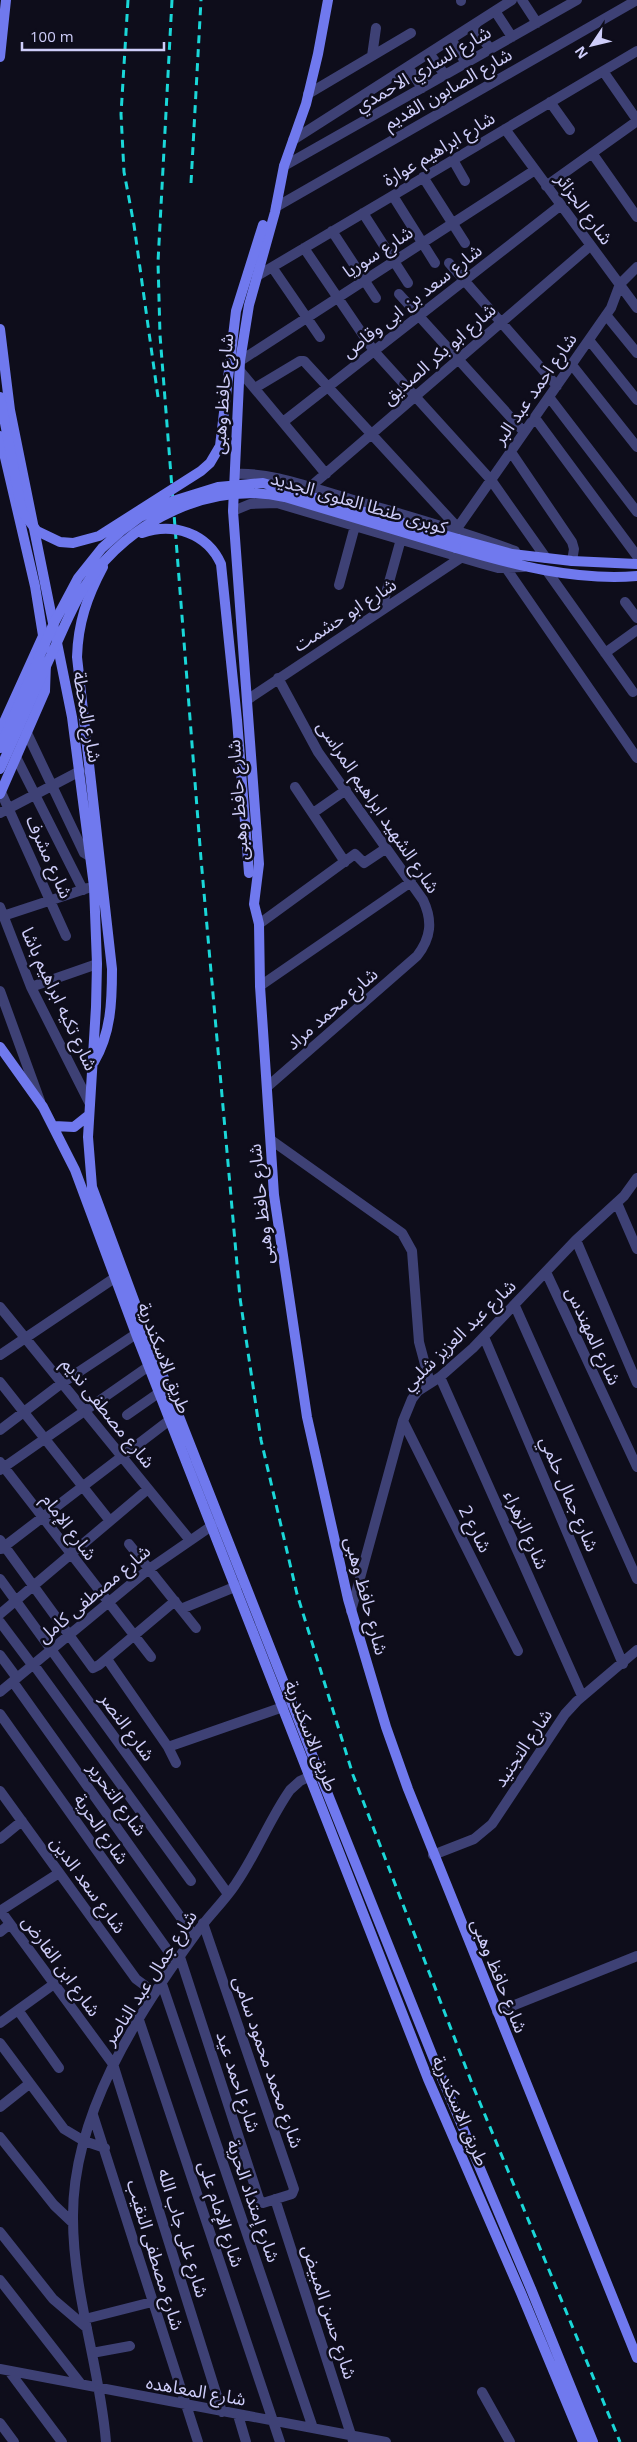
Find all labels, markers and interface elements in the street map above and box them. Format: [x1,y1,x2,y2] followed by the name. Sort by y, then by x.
[350,19,496,119] street label: شارع الساري الاحمدي
[22,20,165,52] scale bar
[567,20,617,70] north arrow
[30,26,74,46] text: 100 m
[379,42,518,137] street label: شارع الصابون القديم
[570,43,592,63] text: N
[378,105,501,194] street label: شارع ابراهيم عوارة
[548,167,619,251] street label: شارع الجزائر
[338,220,419,285] street label: شارع سوريا
[336,238,488,365] street label: شارع سعد بن ابى وقاص
[376,297,502,412] street label: شارع ابو بكر الصديق
[486,328,584,452] street label: شارع احمد عبد البر
[206,333,241,455] street label: شارع حافظ وهبى
[268,465,451,539] street label: كوبرى طنطا العلوى الجديد
[288,572,402,659] street label: شارع ابو حشمت
[65,669,108,765] street label: شارع المحطة
[309,715,446,899] street label: شارع الشهيد ابراهيم المراسى
[221,739,256,861] street label: شارع حافظ وهبى
[18,811,79,903] street label: شارع مشرف
[13,923,104,1076] street label: شارع تكيه ابراهيم باشا
[280,962,384,1057] street label: شارع محمد مراد
[242,1142,281,1266] street label: شارع حافظ وهبى
[396,1273,523,1397] street label: شارع عبد العزيز شلبي
[558,1283,627,1390] street label: شارع المهندس
[133,1299,197,1417] street label: طريق الاسكندرية
[54,1352,161,1475] street label: شارع مصطفى نديم
[532,1432,605,1556] street label: شارع جمال حلمي
[496,1486,555,1574] street label: شارع الزهراء
[34,1488,103,1567] street label: شارع الإمام
[451,1501,498,1558] street label: شارع 2
[337,1534,394,1658] street label: شارع حافظ وهبى
[32,1539,157,1650] street label: شارع مصطفى كامل
[280,1677,344,1795] street label: طريق الاسكندرية
[92,1687,161,1767] street label: شارع النصر
[487,1704,560,1793] street label: شارع التجنيد
[80,1756,153,1842] street label: شارع التحرير
[66,1788,135,1870] street label: شارع الحرية
[43,1831,132,1940] street label: شارع سعد الدين
[96,1905,204,2052] street label: شارع جمال عبد الناصر
[15,1910,107,2023] street label: شارع ابن الفارض
[463,1915,534,2037] street label: شارع حافظ وهبى
[225,1972,310,2152] street label: شارع محمد محمود سامى
[209,2028,267,2136] street label: شارع احمد عيد
[427,2052,495,2169] street label: طريق الاسكندرية
[219,2136,286,2266] street label: شارع إمتداد الحرية
[191,2158,250,2271] street label: شارع الإمام على
[150,2165,215,2301] street label: شارع على جاب الله
[119,2176,190,2334] street label: شارع مصطفى النقيب
[294,2241,363,2383] street label: شارع حسن المبيض
[144,2369,248,2414] street label: شارع المعاهده

